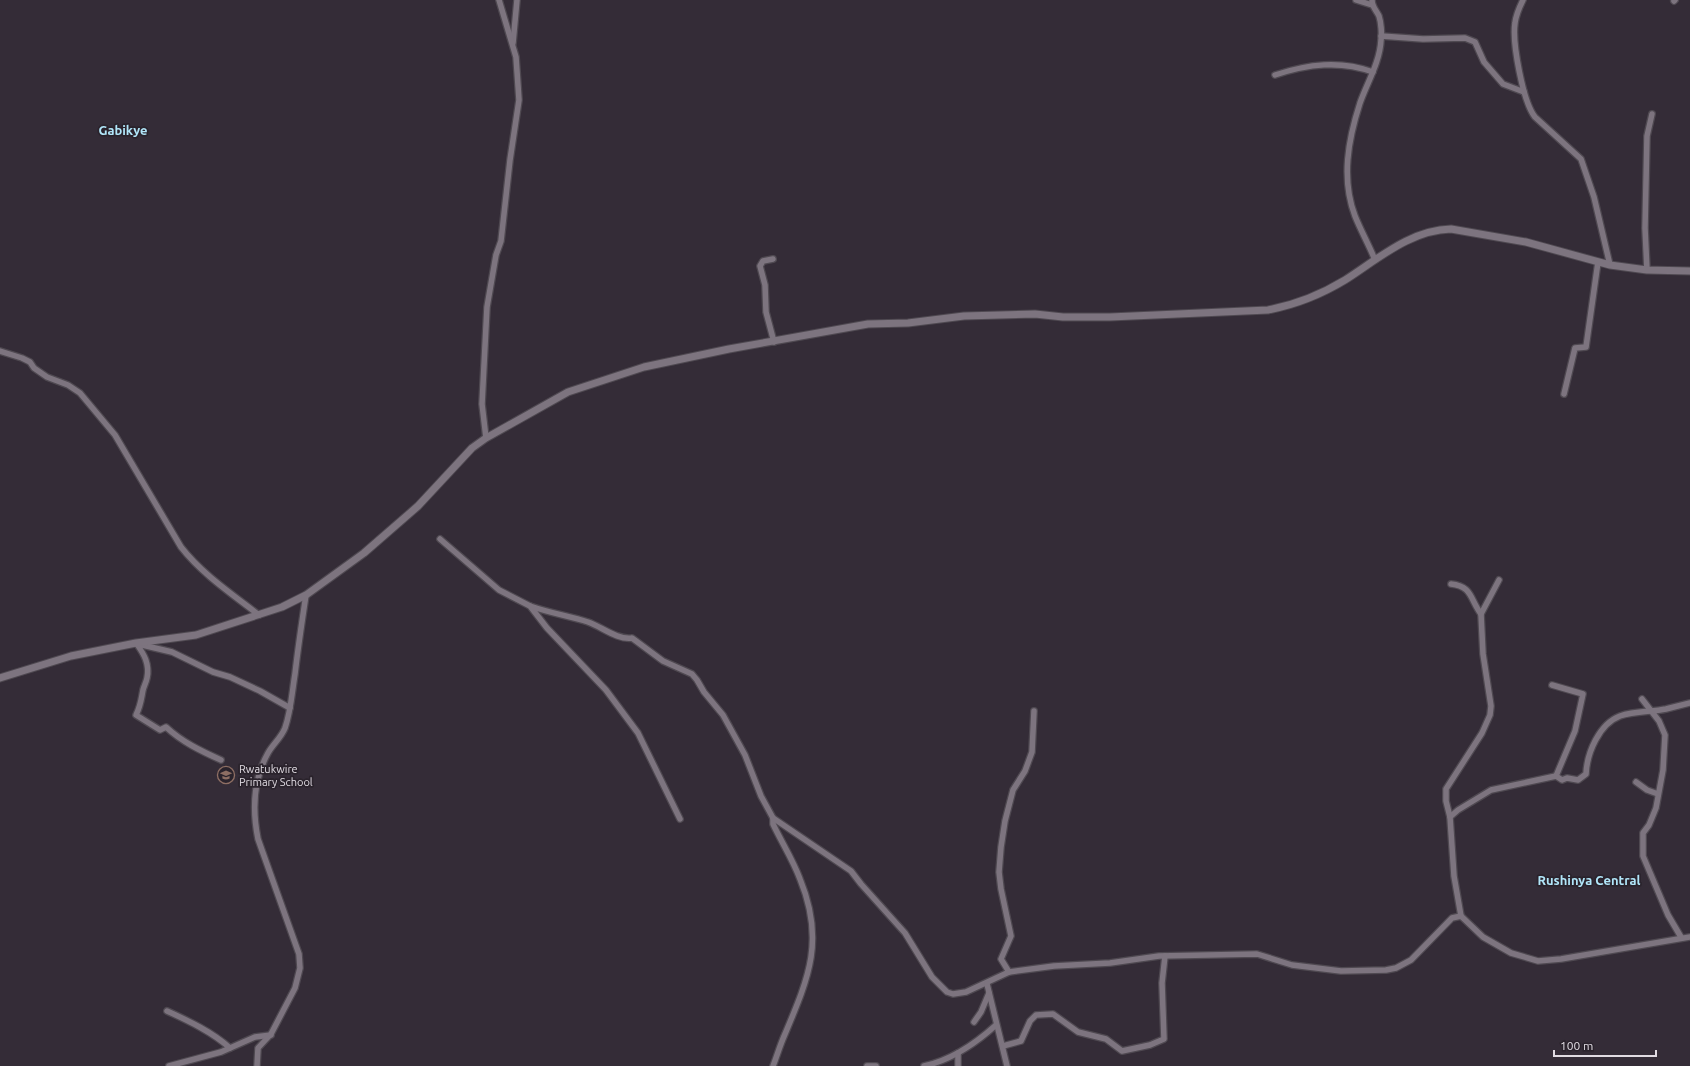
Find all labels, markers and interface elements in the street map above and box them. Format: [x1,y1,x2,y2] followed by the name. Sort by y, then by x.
[98,123,148,137] district label: Gabikye
[239,763,313,788] place label: Rwatukwire Primary School
[216,765,236,785] school or university icon: Rwatukwire Primary School
[1538,873,1640,887] district label: Rushinya Central
[1554,1032,1656,1058] scale bar
[1560,1039,1593,1052] text: 100 m

